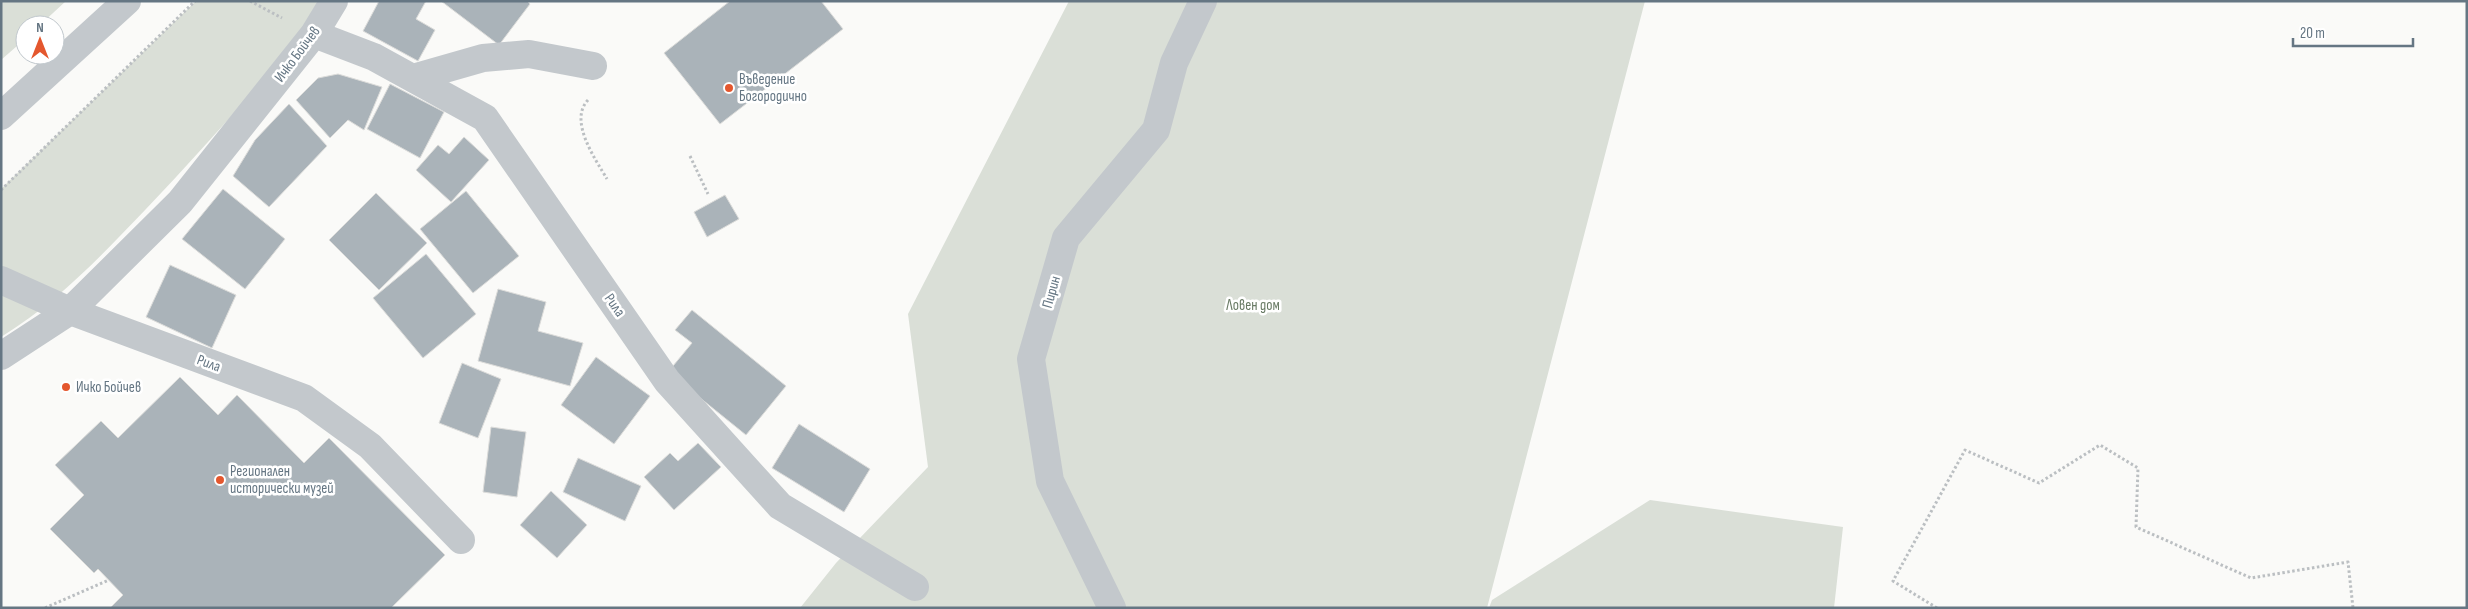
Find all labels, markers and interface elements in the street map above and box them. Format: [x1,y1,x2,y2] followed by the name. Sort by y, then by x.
[15,15,65,65] north arrow
[2293,15,2413,47] scale bar
[36,19,44,36] text: N
[270,23,325,86] street label: Ичко Бойчев
[2300,24,2325,43] text: 20 m
[739,70,807,106] place label: Въведение Богородично
[723,82,735,94] marker: Въведение Богородично
[1038,274,1065,310] street label: Пирин
[600,290,629,321] street label: Рила
[1225,296,1280,315] park label: Ловен дом
[194,350,224,377] street label: Рила
[76,378,141,397] place label: Ичко Бойчев
[60,381,72,393] marker: Ичко Бойчев
[230,462,334,498] place label: Регионален исторически музей
[214,474,226,486] marker: Регионален исторически музей

